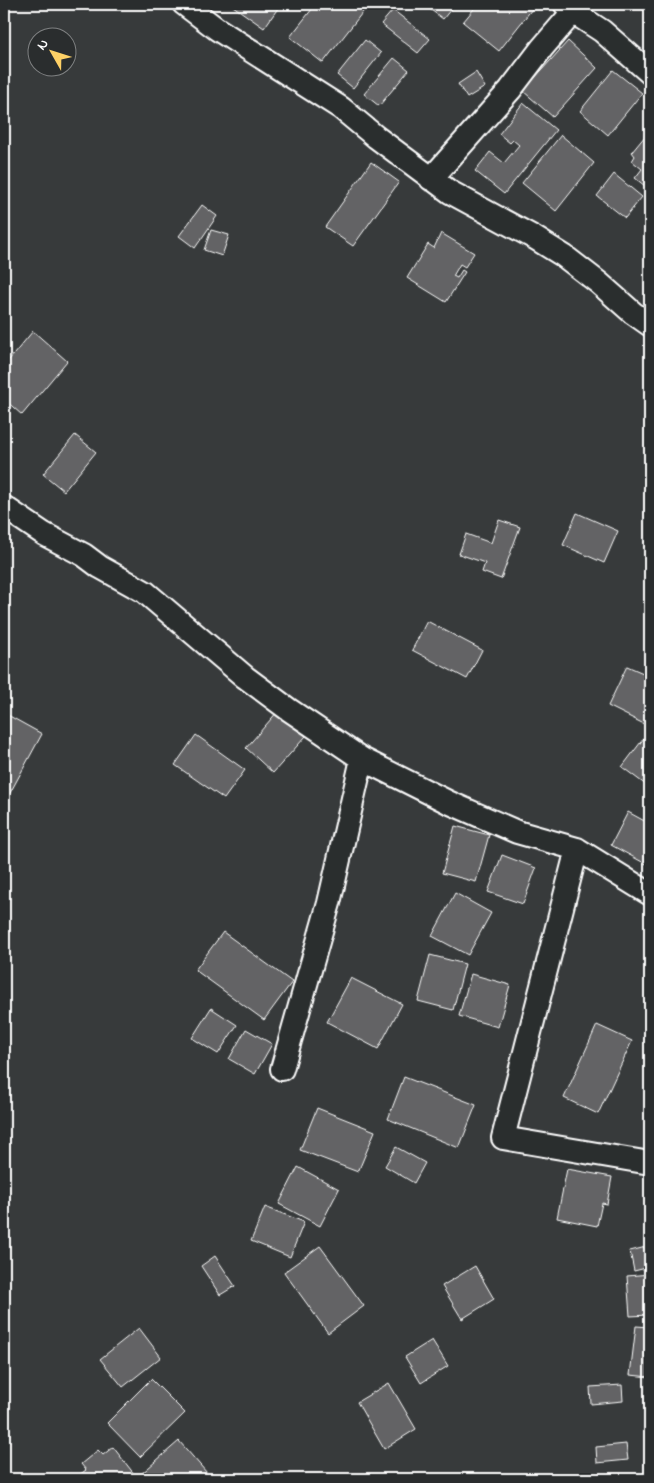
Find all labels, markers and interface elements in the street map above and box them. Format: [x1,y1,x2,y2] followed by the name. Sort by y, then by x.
[28,28,78,78] north arrow
[32,34,54,55] text: N

